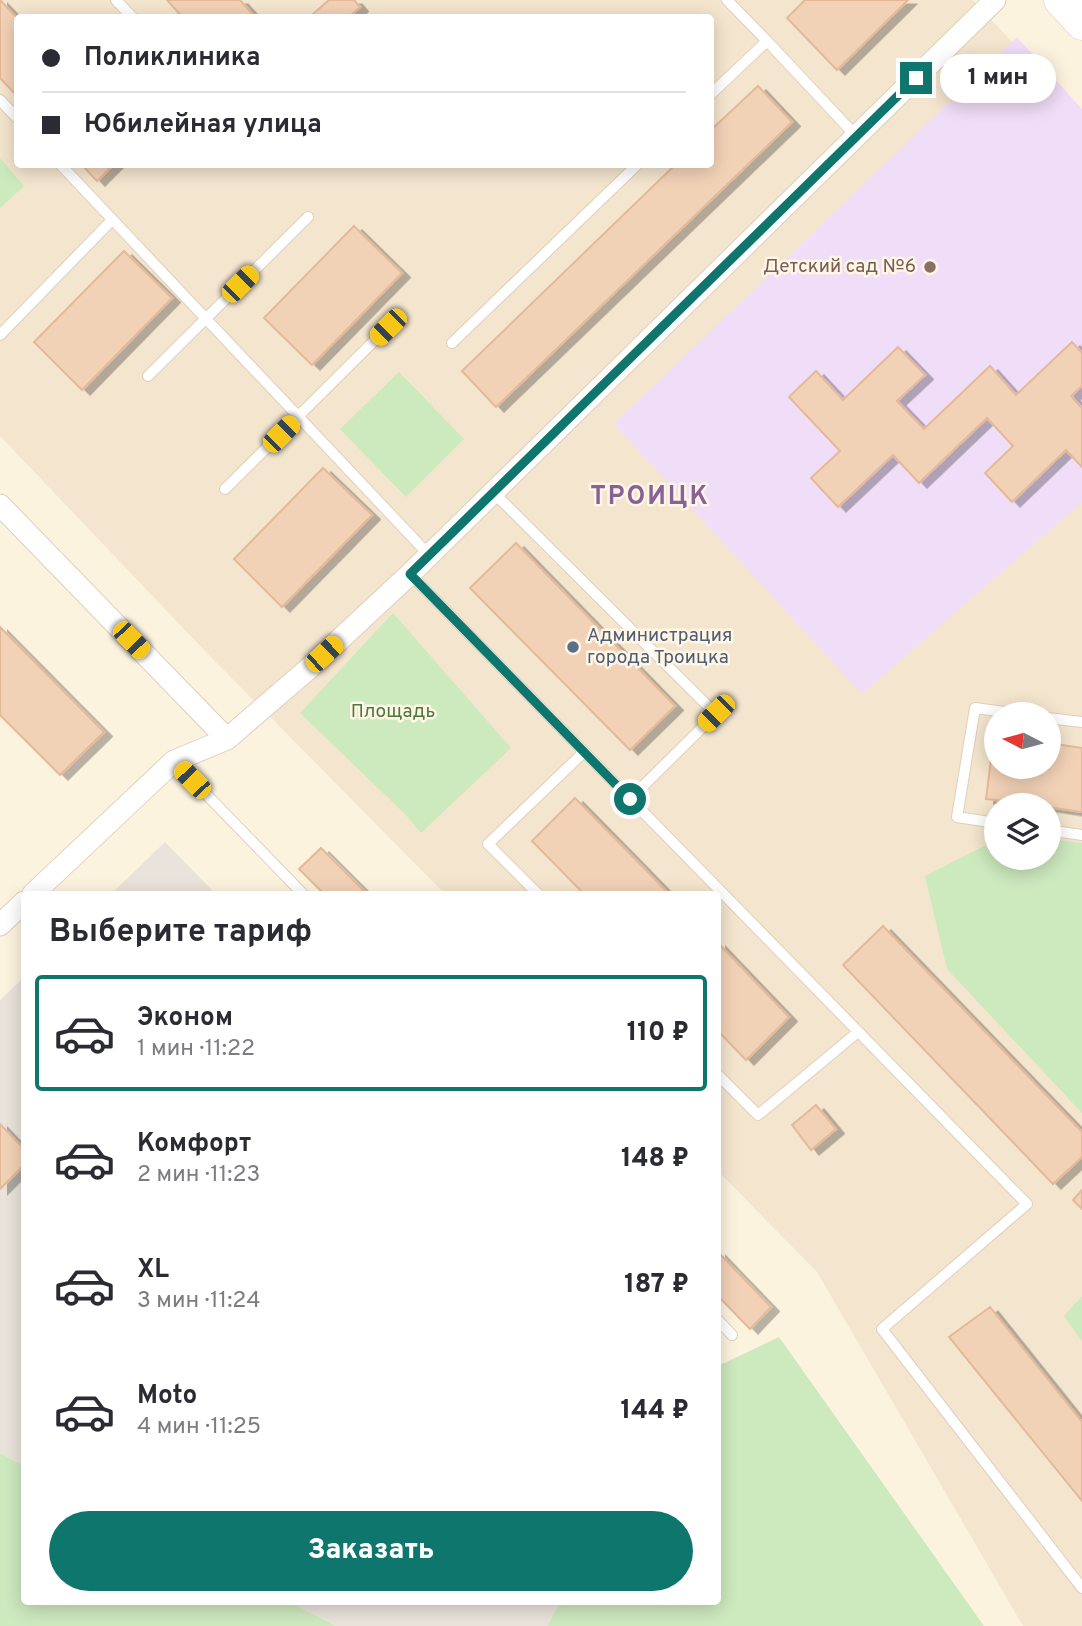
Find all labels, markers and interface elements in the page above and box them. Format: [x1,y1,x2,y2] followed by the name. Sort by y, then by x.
[84,42,260,75] text: Поликлиника
[940,54,1056,102] callout: 1 мин
[900,62,932,94] route end
[968,64,1028,93] text: 1 мин
[84,109,322,142] text: Юбилейная улица
[763,255,916,279] place label: Детский сад №6
[922,259,938,275] marker: Детский сад №6
[218,262,263,306] car
[366,305,411,349] car
[259,412,304,456] car
[590,481,710,514] district label: ТРОИЦК
[109,618,154,662] car
[587,624,732,670] place label: Администрация города Троицка
[302,632,347,676] car
[565,639,581,655] marker: Администрация города Троицка
[694,691,739,735] car
[351,700,435,724] park label: Площадь
[984,702,1060,779] north arrow
[984,702,1061,870] map controls
[170,758,215,802] car
[614,783,646,815] route start
[984,793,1061,870] button: layers
[49,913,312,953] text: Выберите тариф
[53,1002,116,1065] icon: car
[137,1002,233,1035] text: Эконом
[627,1017,689,1050] text: 110 ₽
[137,1035,255,1064] text: 1 мин · 11:22
[53,1128,116,1191] icon: car
[137,1128,251,1161] text: Комфорт
[621,1143,689,1176] text: 148 ₽
[137,1161,260,1190] text: 2 мин · 11:23
[53,1254,116,1317] icon: car
[137,1254,169,1287] text: XL
[624,1269,689,1302] text: 187 ₽
[137,1287,260,1316] text: 3 мин · 11:24
[53,1380,116,1443] icon: car
[137,1380,197,1413] text: Moto
[620,1395,689,1428] text: 144 ₽
[137,1413,261,1442] text: 4 мин · 11:25
[49,1511,693,1591] button: Заказать

